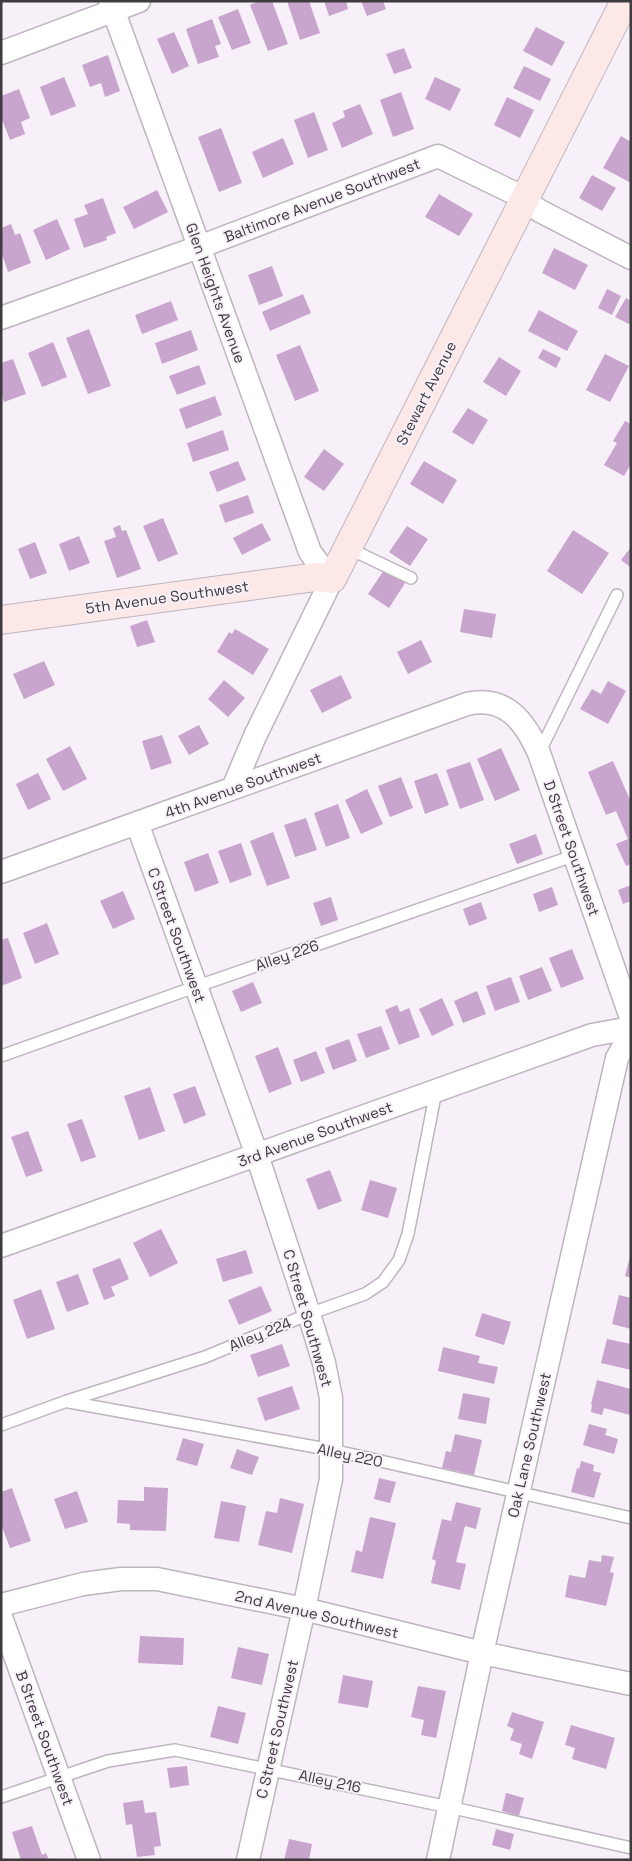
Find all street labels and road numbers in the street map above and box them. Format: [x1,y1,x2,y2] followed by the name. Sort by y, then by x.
[221,154,423,246] street label: Baltimore Avenue Southwest
[182,220,250,366] street label: Glen Heights Avenue
[392,338,460,448] street label: Stewart Avenue
[84,576,250,618] street label: 5th Avenue Southwest
[162,748,324,822] street label: 4th Avenue Southwest
[540,778,604,919] street label: D Street Southwest
[144,865,210,1005] street label: C Street Southwest
[253,935,321,975] street label: Alley 226
[235,1097,395,1171] street label: 3rd Avenue Southwest
[279,1247,337,1389] street label: C Street Southwest
[226,1313,294,1355] street label: Alley 224
[503,1370,555,1519] street label: Oak Lane Southwest
[316,1439,384,1471] street label: Alley 220
[233,1586,401,1642] street label: 2nd Avenue Southwest
[252,1657,302,1800] street label: C Street Southwest
[12,1668,78,1808] street label: B Street Southwest
[297,1765,363,1797] street label: Alley 216

